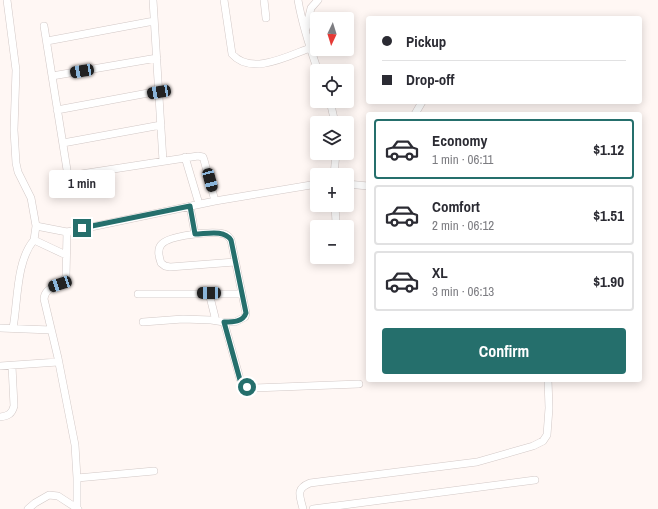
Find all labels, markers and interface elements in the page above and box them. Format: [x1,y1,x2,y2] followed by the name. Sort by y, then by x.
[310,12,354,56] north arrow
[310,12,354,264] map controls
[406,31,446,52] text: Pickup
[69,63,95,79] car
[310,64,354,108] button: locate
[406,69,455,90] text: Drop-off
[146,84,172,100] car
[310,116,354,160] button: layers
[432,130,487,151] text: Economy
[384,131,420,167] icon: car
[593,139,624,160] text: $1.12
[432,151,493,168] text: 1 min · 06:11
[201,167,219,193] car
[310,168,354,212] button: +
[49,170,115,198] callout: 1 min
[68,175,96,192] text: 1 min
[432,196,480,217] text: Comfort
[384,197,420,233] icon: car
[593,205,624,226] text: $1.51
[432,217,494,234] text: 2 min · 06:12
[73,219,91,237] route end
[310,220,354,264] button: −
[432,262,448,283] text: XL
[384,263,420,299] icon: car
[593,271,624,292] text: $1.90
[47,275,73,293] car
[432,283,494,300] text: 3 min · 06:13
[197,287,221,299] car
[382,328,626,374] button: Confirm
[238,378,256,396] route start

